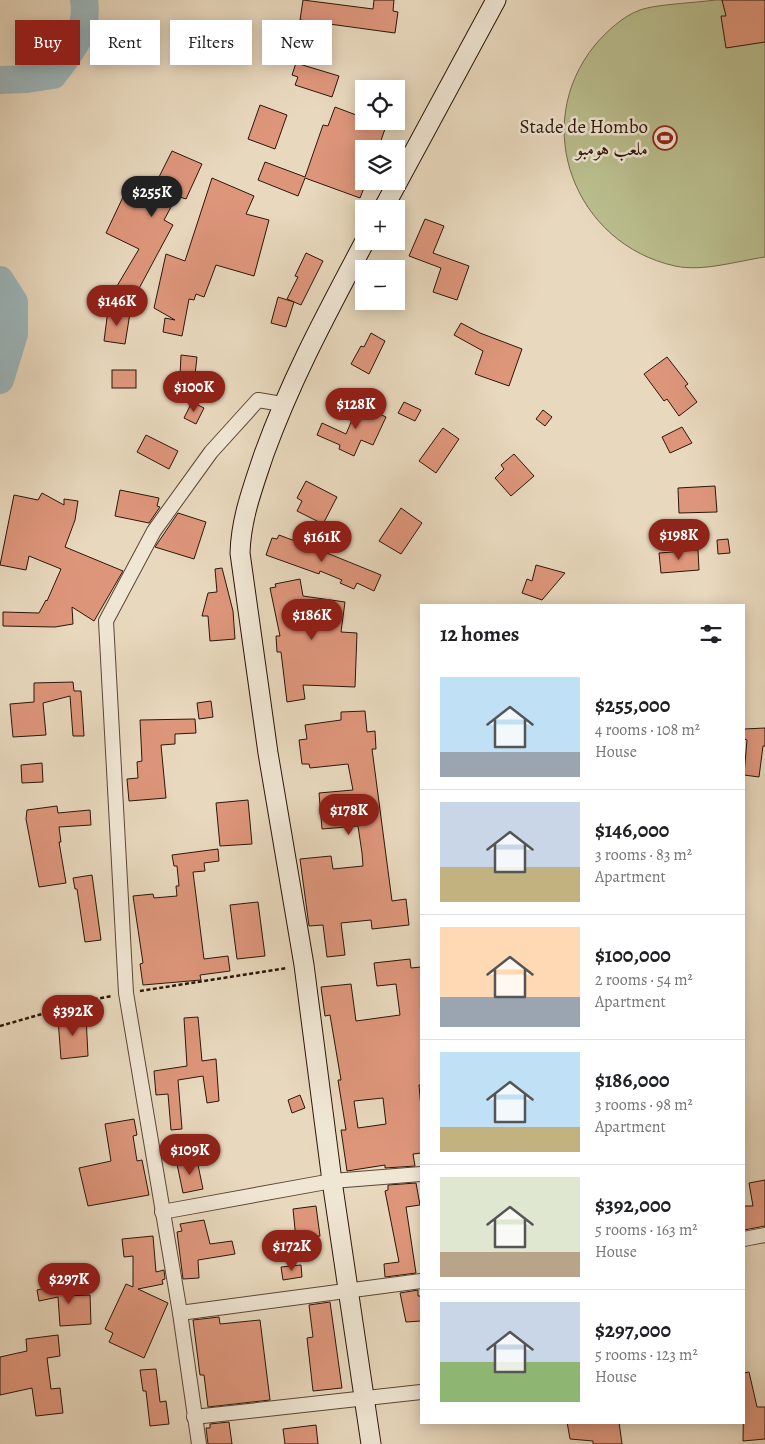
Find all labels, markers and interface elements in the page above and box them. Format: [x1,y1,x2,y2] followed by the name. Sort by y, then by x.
[15,20,80,65] chip: Buy
[90,20,160,65] chip: Rent
[170,20,252,65] chip: Filters
[262,20,332,65] chip: New
[355,80,405,310] map controls
[355,80,405,130] button: locate
[520,114,648,162] place label: Stade de Hombo ملعب هومبو
[652,125,678,151] sports icon: Stade de Hombo ملعب هومبو
[355,140,405,190] button: layers
[117,176,187,218] pin: $255K
[132,181,172,203] text: $255K
[355,200,405,250] button: +
[355,260,405,310] button: −
[82,284,152,327] pin: $146K
[98,290,136,312] text: $146K
[159,370,229,413] pin: $100K
[174,376,214,398] text: $100K
[321,388,391,430] pin: $128K
[336,393,376,415] text: $128K
[644,518,714,561] pin: $198K
[287,520,357,563] pin: $161K
[660,524,698,546] text: $198K
[304,526,340,548] text: $161K
[277,598,347,641] pin: $186K
[293,604,331,626] text: $186K
[440,620,519,648] text: 12 homes
[697,620,725,648] icon: filters
[595,691,670,719] text: $255,000
[480,697,540,757] icon: home
[595,719,700,741] text: 4 rooms · 108 m²
[595,741,637,763] text: House
[314,794,384,836] pin: $178K
[330,799,368,821] text: $178K
[595,816,669,844] text: $146,000
[480,822,540,882] icon: home
[595,844,692,866] text: 3 rooms · 83 m²
[595,866,666,888] text: Apartment
[595,941,671,969] text: $100,000
[480,947,540,1007] icon: home
[595,969,693,991] text: 2 rooms · 54 m²
[595,991,666,1013] text: Apartment
[38,994,108,1037] pin: $392K
[53,1000,93,1022] text: $392K
[595,1066,670,1094] text: $186,000
[480,1072,540,1132] icon: home
[595,1094,693,1116] text: 3 rooms · 98 m²
[595,1116,666,1138] text: Apartment
[155,1134,225,1176] pin: $109K
[170,1139,210,1161] text: $109K
[595,1191,671,1219] text: $392,000
[480,1197,540,1257] icon: home
[595,1219,697,1241] text: 5 rooms · 163 m²
[257,1230,327,1272] pin: $172K
[273,1235,311,1257] text: $172K
[595,1241,637,1263] text: House
[34,1262,104,1305] pin: $297K
[49,1268,89,1290] text: $297K
[595,1316,671,1344] text: $297,000
[480,1322,540,1382] icon: home
[595,1344,698,1366] text: 5 rooms · 123 m²
[595,1366,637,1388] text: House

